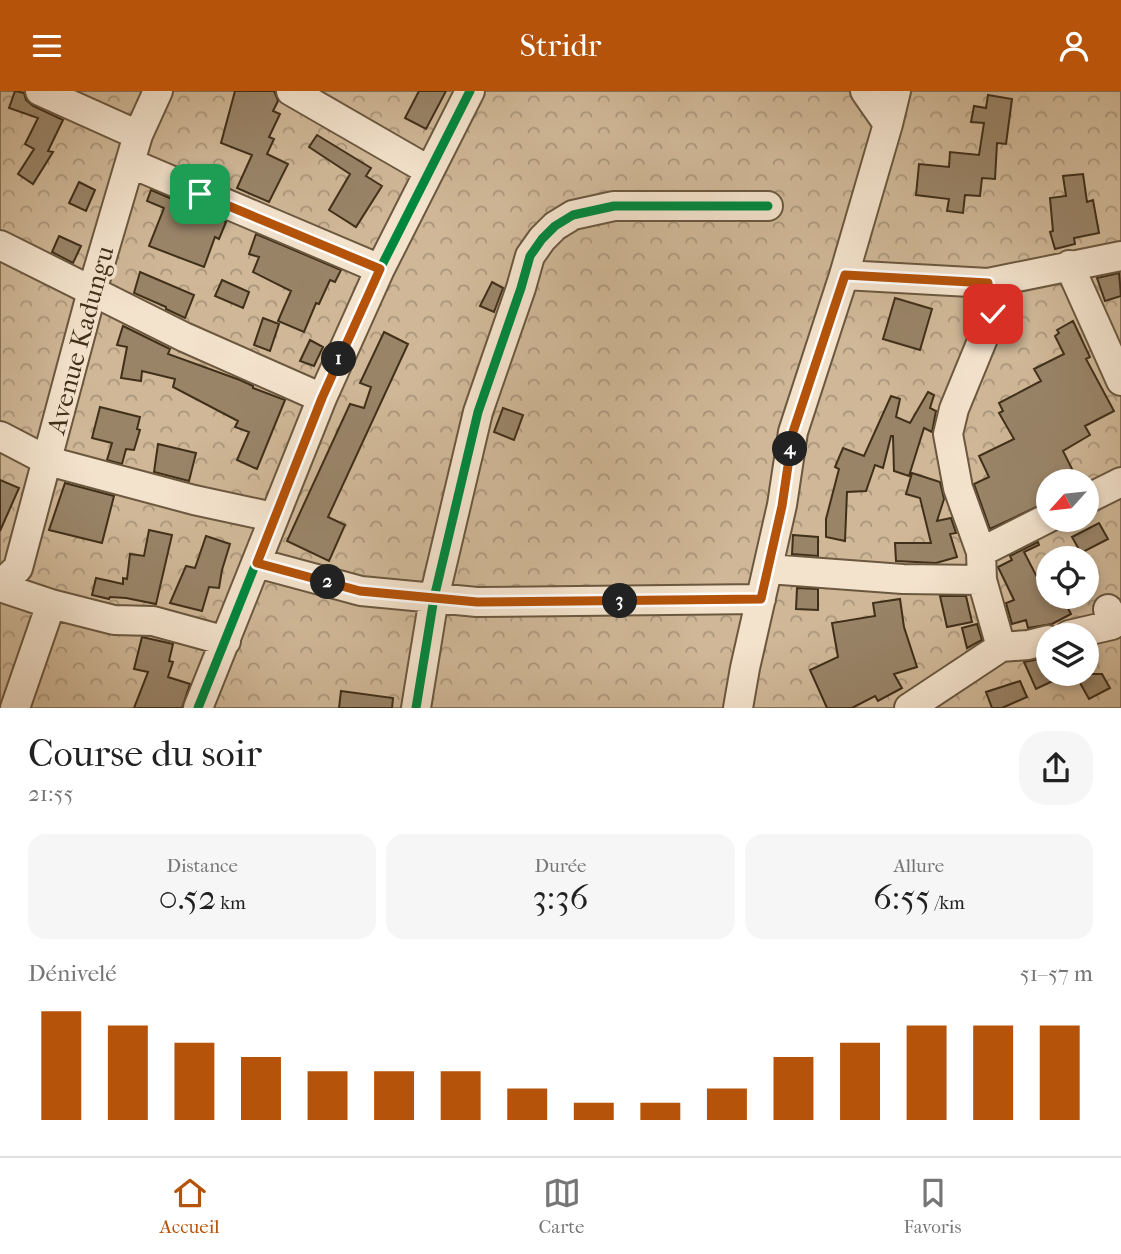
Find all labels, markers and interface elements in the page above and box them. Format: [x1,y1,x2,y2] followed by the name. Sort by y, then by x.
[28,27,66,65] icon: menu
[520,27,601,64] text: Stridr
[1055,27,1093,65] icon: person
[170,164,230,224] pin
[181,175,219,213] icon: arrive
[40,242,121,439] street label: Avenue Kadungu
[963,284,1023,344] pin
[974,295,1012,333] icon: check
[322,341,356,377] pin: 1
[335,347,342,369] text: 1
[772,431,808,467] pin: 4
[784,437,795,459] text: 4
[1036,469,1099,532] north arrow
[1036,469,1099,686] map controls
[1036,546,1099,609] button: locate
[310,565,346,599] pin: 2
[323,570,332,592] text: 2
[602,583,638,619] pin: 3
[616,589,623,611] text: 3
[1036,623,1099,686] button: layers
[28,731,262,776] text: Course du soir
[1019,731,1093,805] button: share
[28,780,73,807] text: 21:55
[166,855,238,877] text: Distance
[534,855,587,877] text: Durée
[893,855,944,877] text: Allure
[158,877,216,918] text: 0.52
[532,877,589,918] text: 3:36
[873,877,930,918] text: 6:55
[216,892,246,914] text: km
[930,892,965,914] text: /km
[28,960,117,987] text: Dénivelé
[1020,960,1093,987] text: 51–57 m
[160,1174,220,1238] tab: Accueil
[539,1174,585,1238] tab: Carte
[904,1174,961,1238] tab: Favoris

